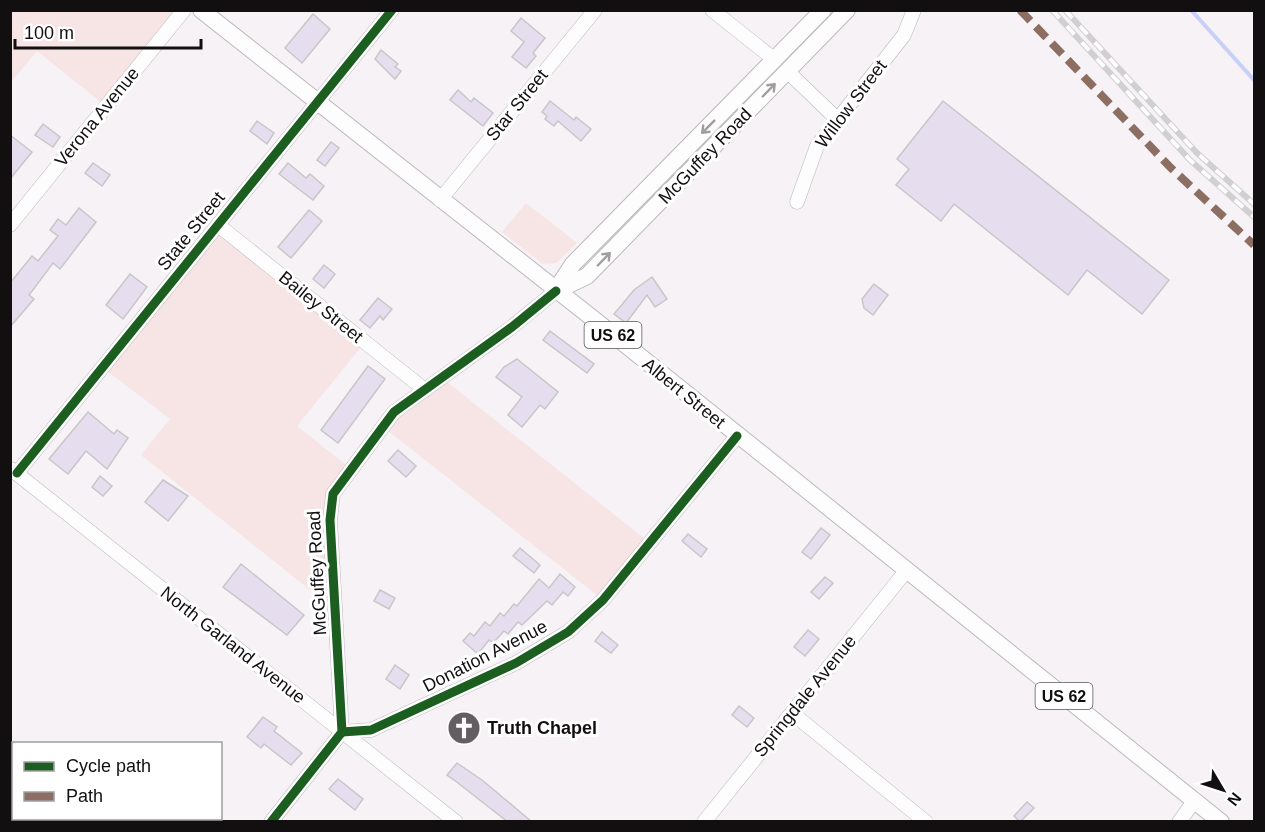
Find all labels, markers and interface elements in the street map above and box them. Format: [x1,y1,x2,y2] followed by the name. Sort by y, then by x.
[15,12,201,50] scale bar
[24,23,74,43] text: 100 m
[811,56,891,152] street label: Willow Street
[51,63,143,171] street label: Verona Avenue
[482,65,552,145] street label: Star Street
[762,82,777,97] one-way arrow
[654,104,756,208] street label: McGuffey Road
[701,119,716,134] one-way arrow
[153,188,229,274] street label: State Street
[596,251,611,266] one-way arrow
[275,267,367,347] street label: Bailey Street
[584,322,642,348] road number: US 62
[639,354,729,432] street label: Albert Street
[304,510,330,636] street label: McGuffey Road
[157,582,309,708] street label: North Garland Avenue
[420,616,550,696] street label: Donation Avenue
[750,631,860,761] street label: Springdale Avenue
[1036,683,1092,709] road number: US 62
[446,710,482,746] church icon: Truth Chapel
[487,718,597,738] place label: Truth Chapel
[12,742,222,820] legend
[66,756,151,776] text: Cycle path
[1193,760,1253,820] north arrow
[66,786,103,806] text: Path
[1224,789,1245,809] text: N

